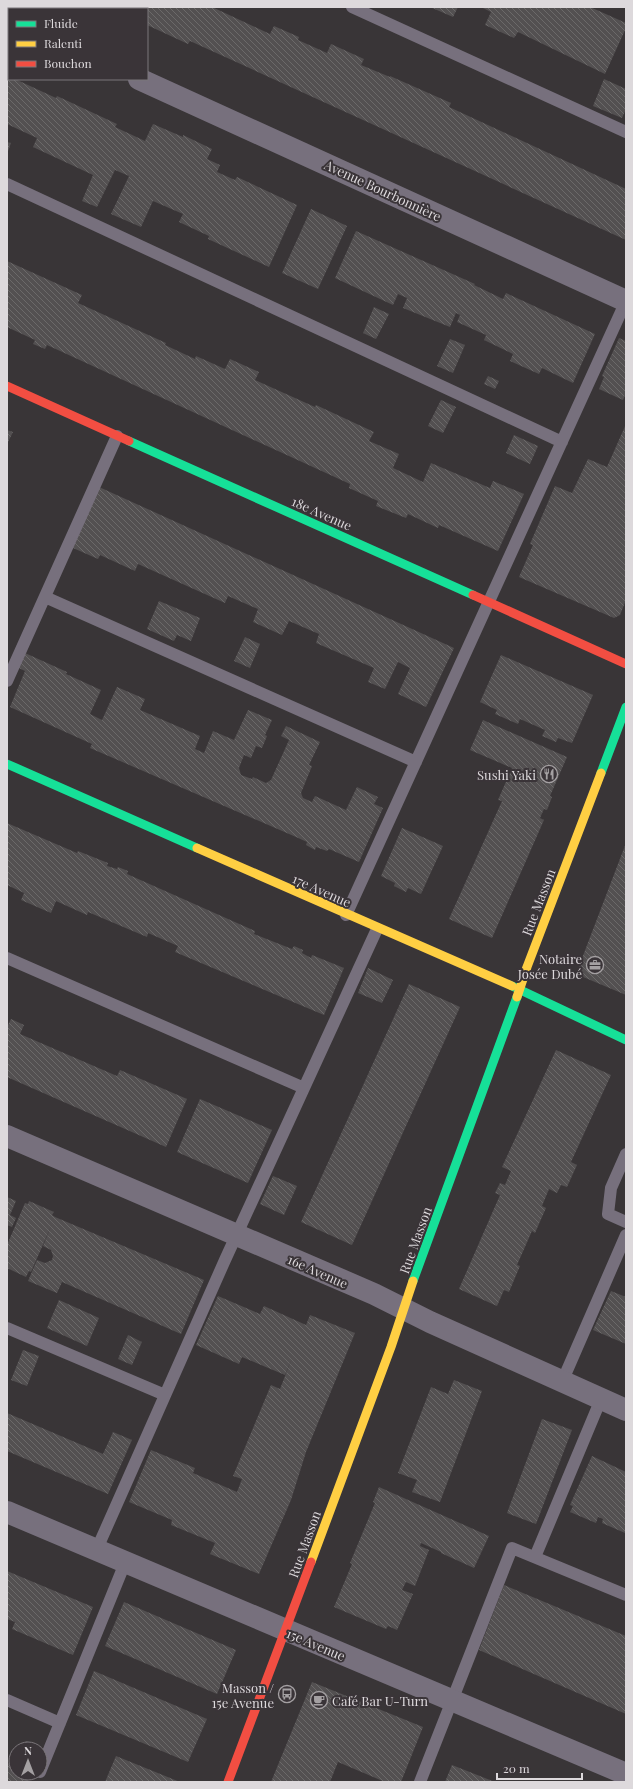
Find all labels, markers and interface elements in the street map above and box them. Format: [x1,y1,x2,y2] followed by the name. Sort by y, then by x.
[8,8,148,80] legend
[44,15,78,31] text: Fluide
[44,35,83,51] text: Ralenti
[44,55,92,71] text: Bouchon
[321,155,444,225] street label: Avenue Bourbonnière
[289,492,355,534] street label: 18e Avenue
[539,764,559,784] restaurant icon: Sushi Yaki
[477,766,536,783] place label: Sushi Yaki
[518,866,559,938] street label: Rue Masson
[290,870,354,911] street label: 17e Avenue
[517,950,582,982] place label: Notaire Josée Dubé
[585,955,605,975] office icon: Notaire Josée Dubé
[395,1204,435,1276] street label: Rue Masson
[285,1250,351,1292] street label: 16e Avenue
[284,1508,324,1580] street label: Rue Masson
[284,1624,348,1664] street label: 15e Avenue
[212,1679,274,1711] place label: Masson / 15e Avenue
[277,1684,297,1704] bus stop icon: Masson / 15e Avenue
[309,1690,329,1710] cafe icon: Café Bar U-Turn
[332,1692,428,1709] place label: Café Bar U-Turn
[8,1741,48,1781] north arrow
[24,1743,32,1758] text: N
[497,1755,582,1781] scale bar
[503,1760,530,1776] text: 20 m

